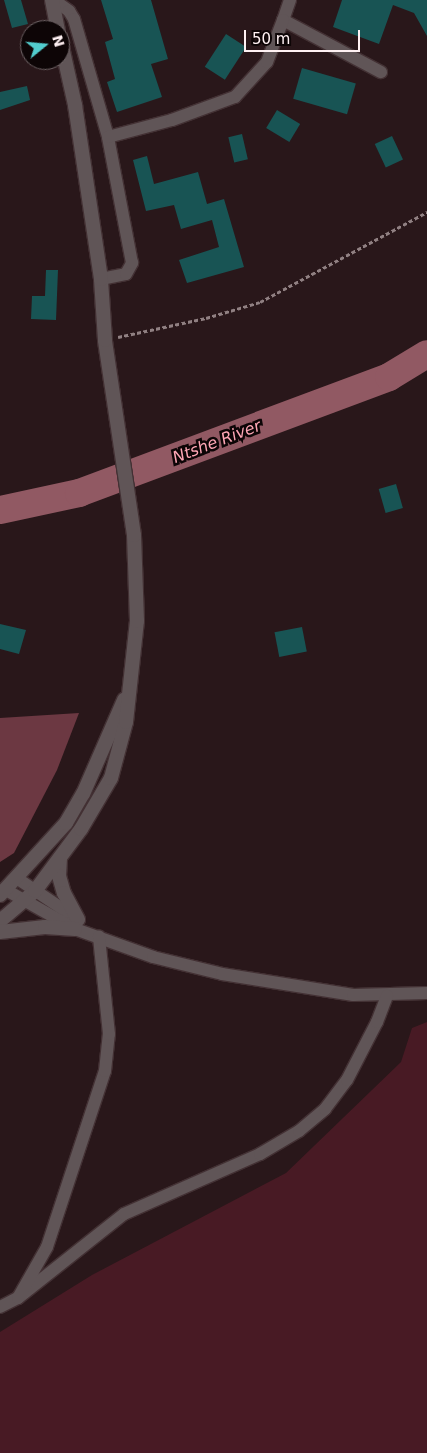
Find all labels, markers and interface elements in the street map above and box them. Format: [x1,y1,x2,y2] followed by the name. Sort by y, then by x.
[20,20,70,70] north arrow
[247,20,363,52] scale bar
[252,30,290,48] text: 50 m
[49,33,68,49] text: N
[170,416,264,468] water label: Ntshe River

